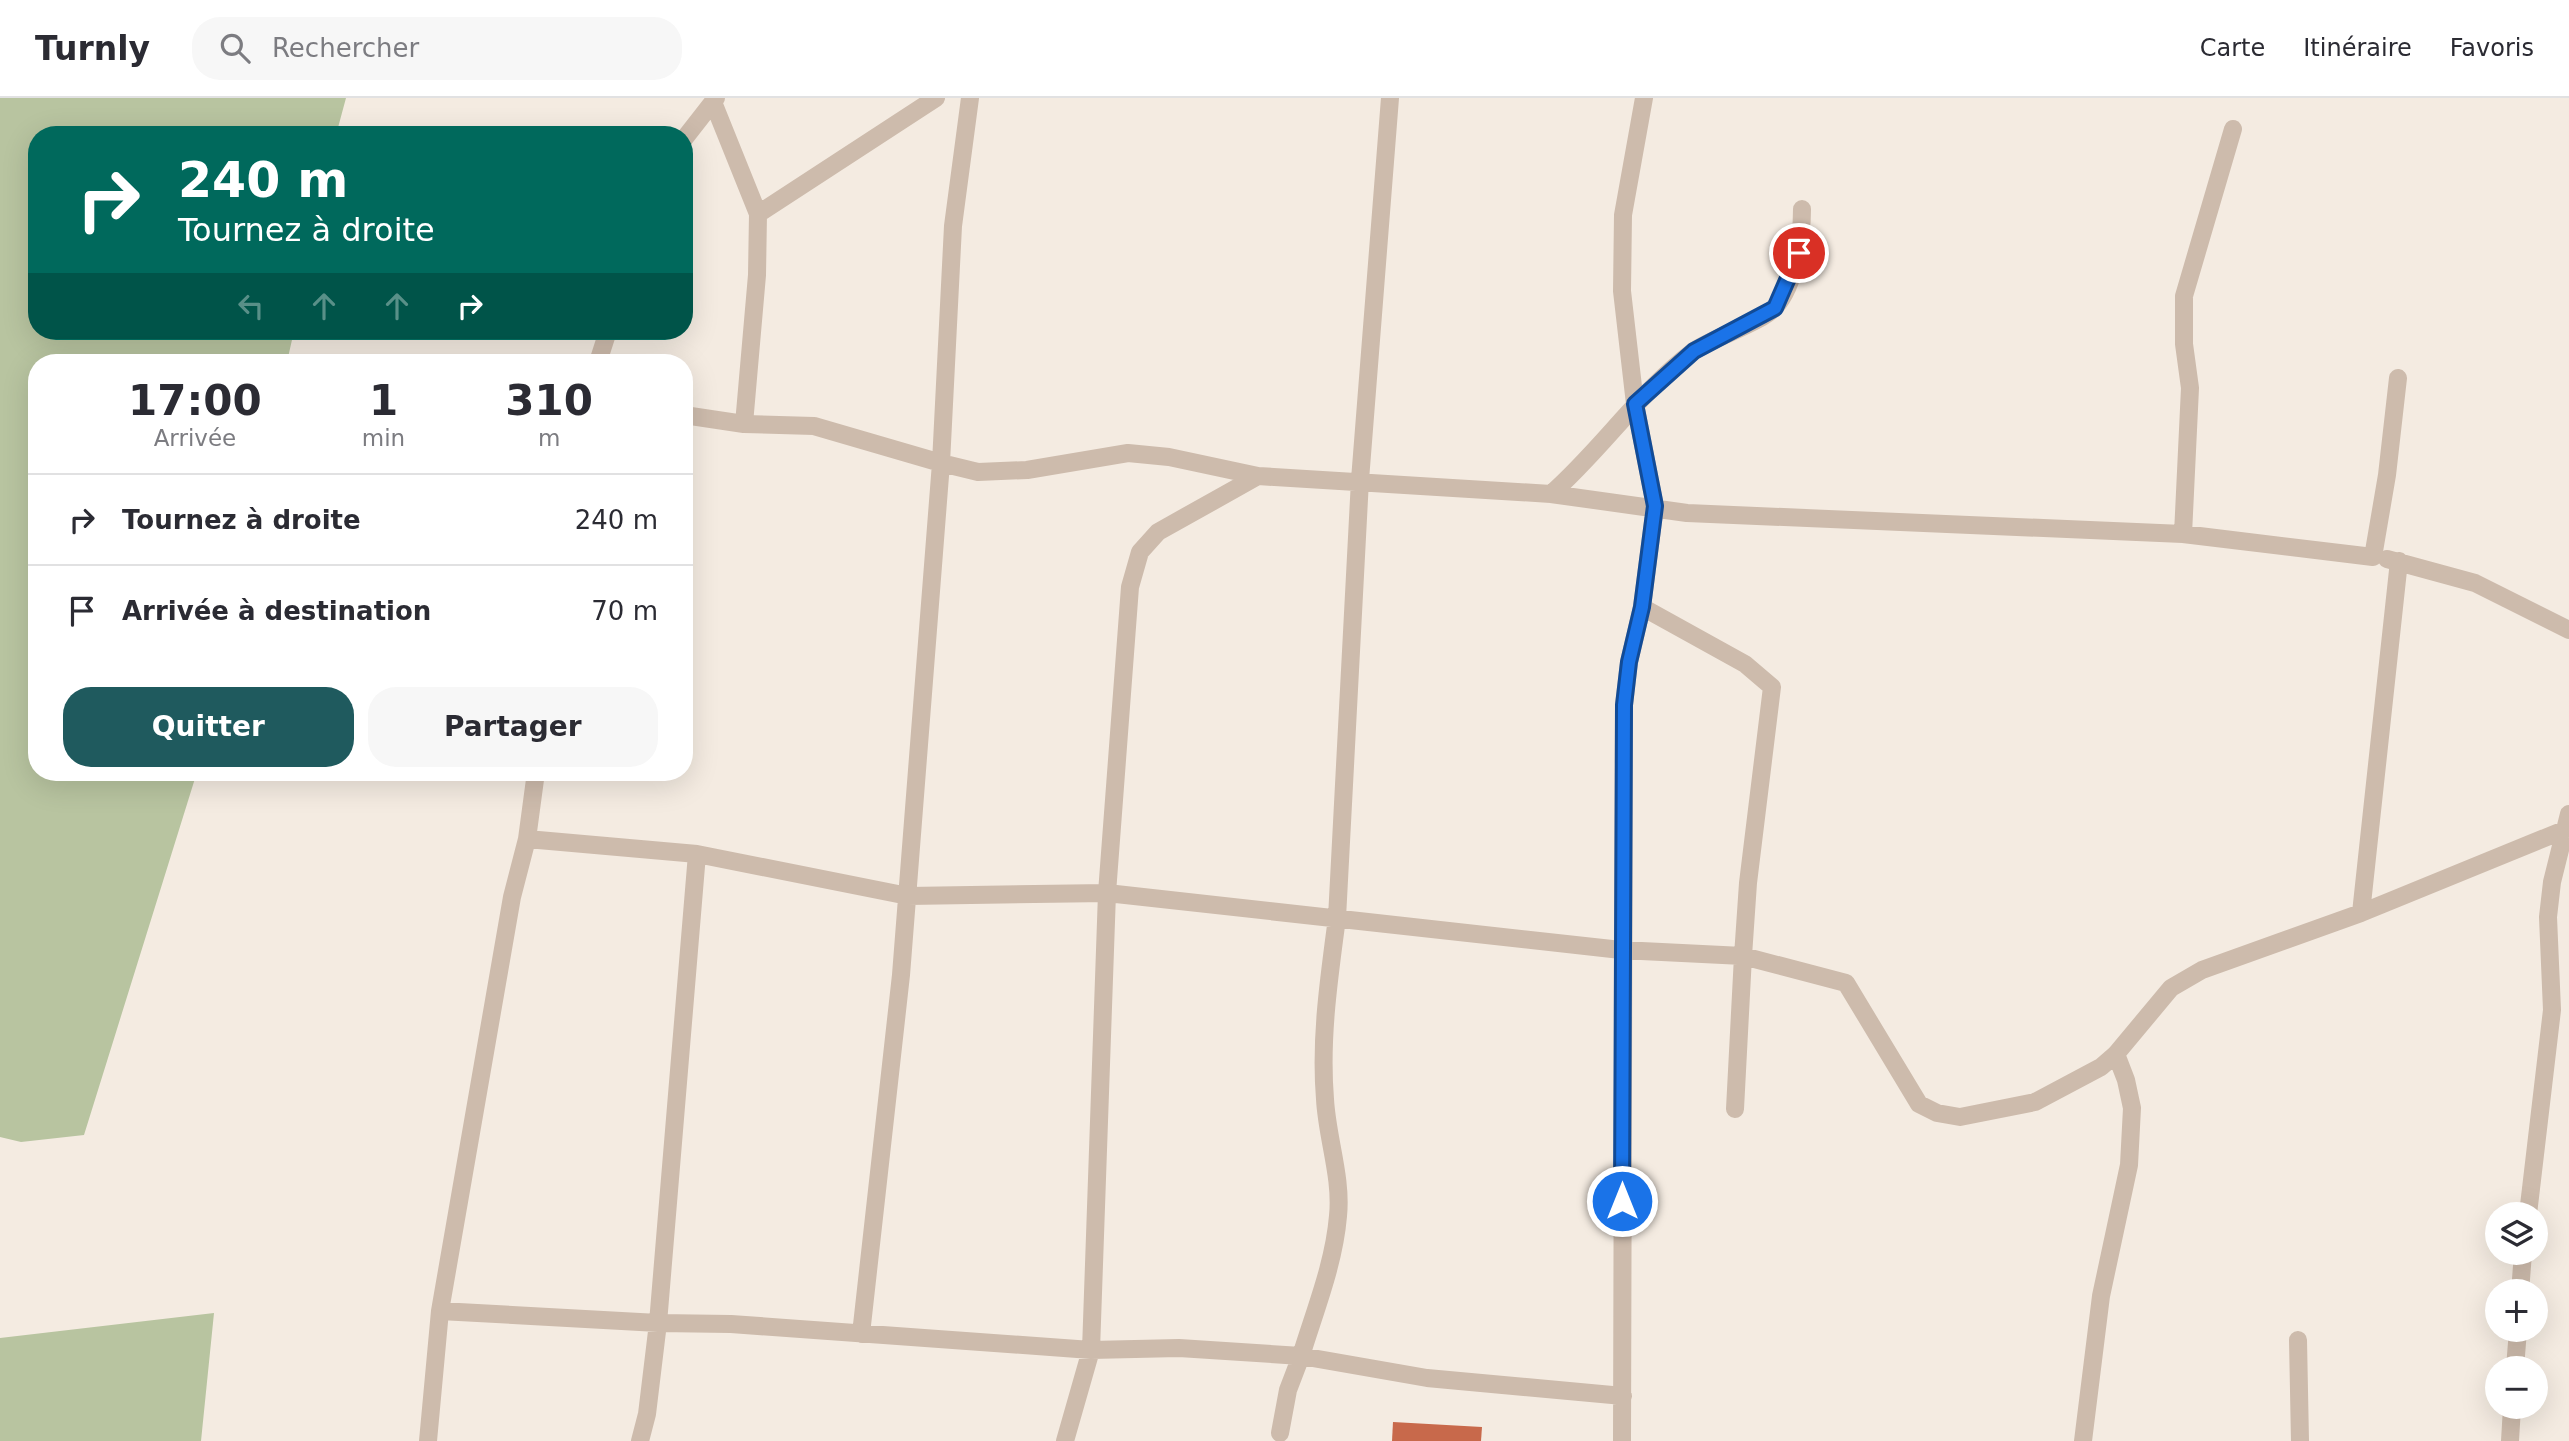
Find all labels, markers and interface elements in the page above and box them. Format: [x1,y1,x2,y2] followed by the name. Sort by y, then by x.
[192,17,682,80] search box
[35,29,150,68] text: Turnly
[216,29,254,67] icon: search
[272,33,419,63] text: Rechercher
[2200,34,2265,62] text: Carte
[2303,34,2412,62] text: Itinéraire
[2450,34,2534,62] text: Favoris
[178,152,348,209] text: 240 m
[63,154,154,245] icon: right
[178,211,435,249] text: Tournez à droite
[1769,223,1829,283] pin
[1780,234,1818,272] icon: arrive
[232,287,270,325] icon: left
[305,287,343,325] icon: ahead
[378,287,416,325] icon: ahead
[451,287,489,325] icon: right
[128,376,262,425] text: 17:00
[369,376,398,425] text: 1
[505,376,593,425] text: 310
[154,425,236,451] text: Arrivée
[362,425,405,451] text: min
[538,425,560,451] text: m
[63,501,101,539] icon: right
[122,505,361,535] text: Tournez à droite
[575,505,658,535] text: 240 m
[63,592,101,630] icon: arrive
[122,596,431,626] text: Arrivée à destination
[591,596,658,626] text: 70 m
[63,687,354,767] button: Quitter
[368,687,658,767] button: Partager
[1585,1164,1659,1238] position arrow
[2485,1202,2548,1419] map controls
[2485,1202,2548,1265] button: layers
[2485,1279,2548,1342] button: +
[2485,1356,2548,1419] button: −

